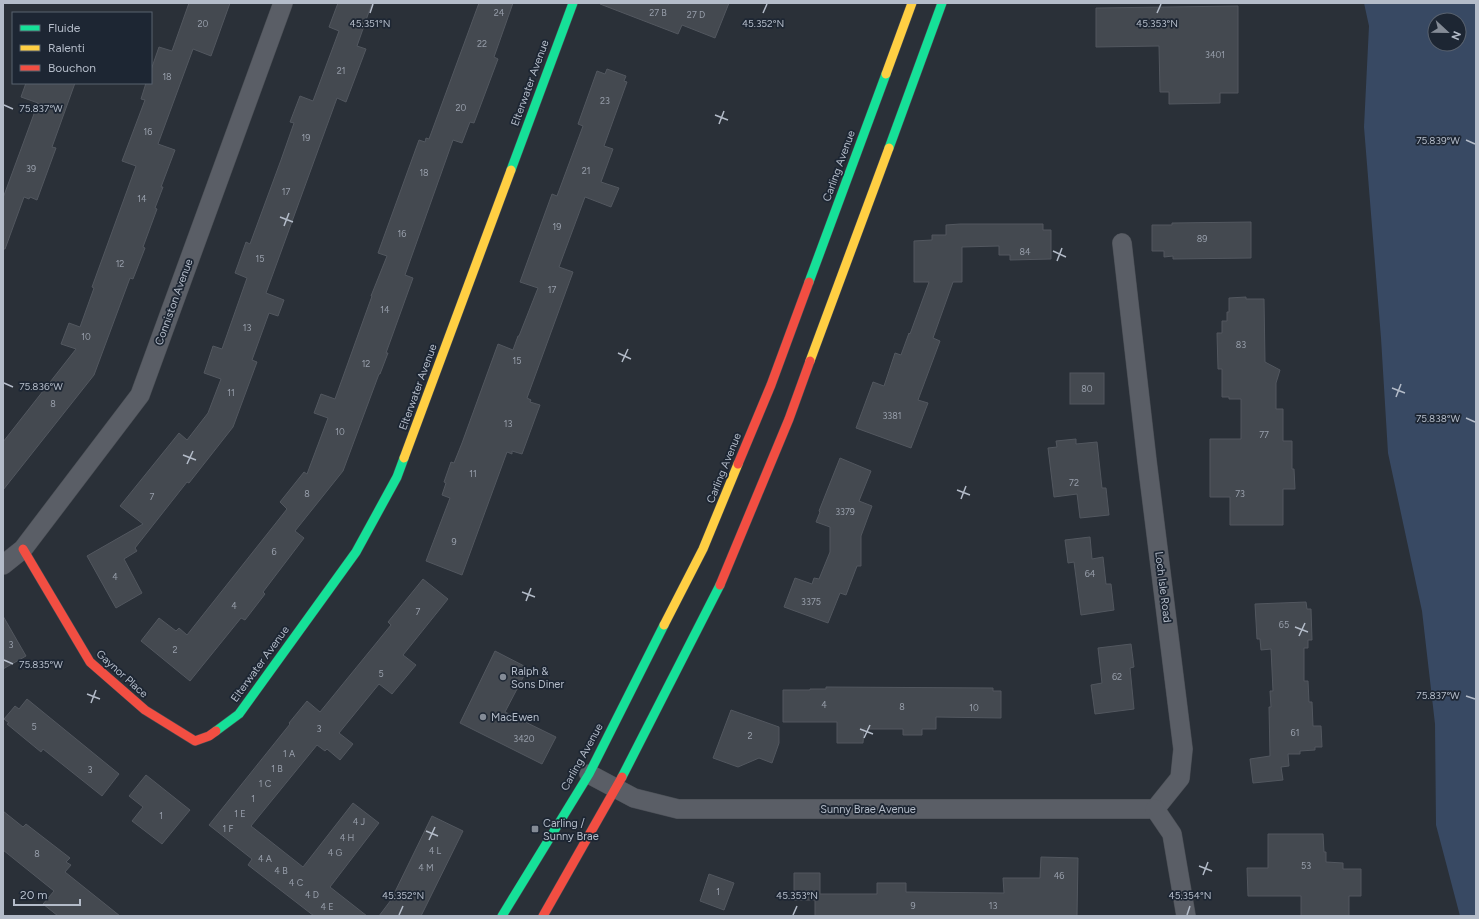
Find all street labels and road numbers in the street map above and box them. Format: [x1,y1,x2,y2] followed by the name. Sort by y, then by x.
[508,38,552,128] street label: Elterwater Avenue
[820,129,858,203] street label: Carling Avenue
[152,257,196,347] street label: Conniston Avenue
[396,342,440,432] street label: Elterwater Avenue
[704,431,744,505] street label: Carling Avenue
[1152,551,1174,623] street label: Loch Isle Road
[228,624,292,704] street label: Elterwater Avenue
[94,647,150,701] street label: Gaynor Place
[558,721,606,793] street label: Carling Avenue
[820,803,916,816] street label: Sunny Brae Avenue

